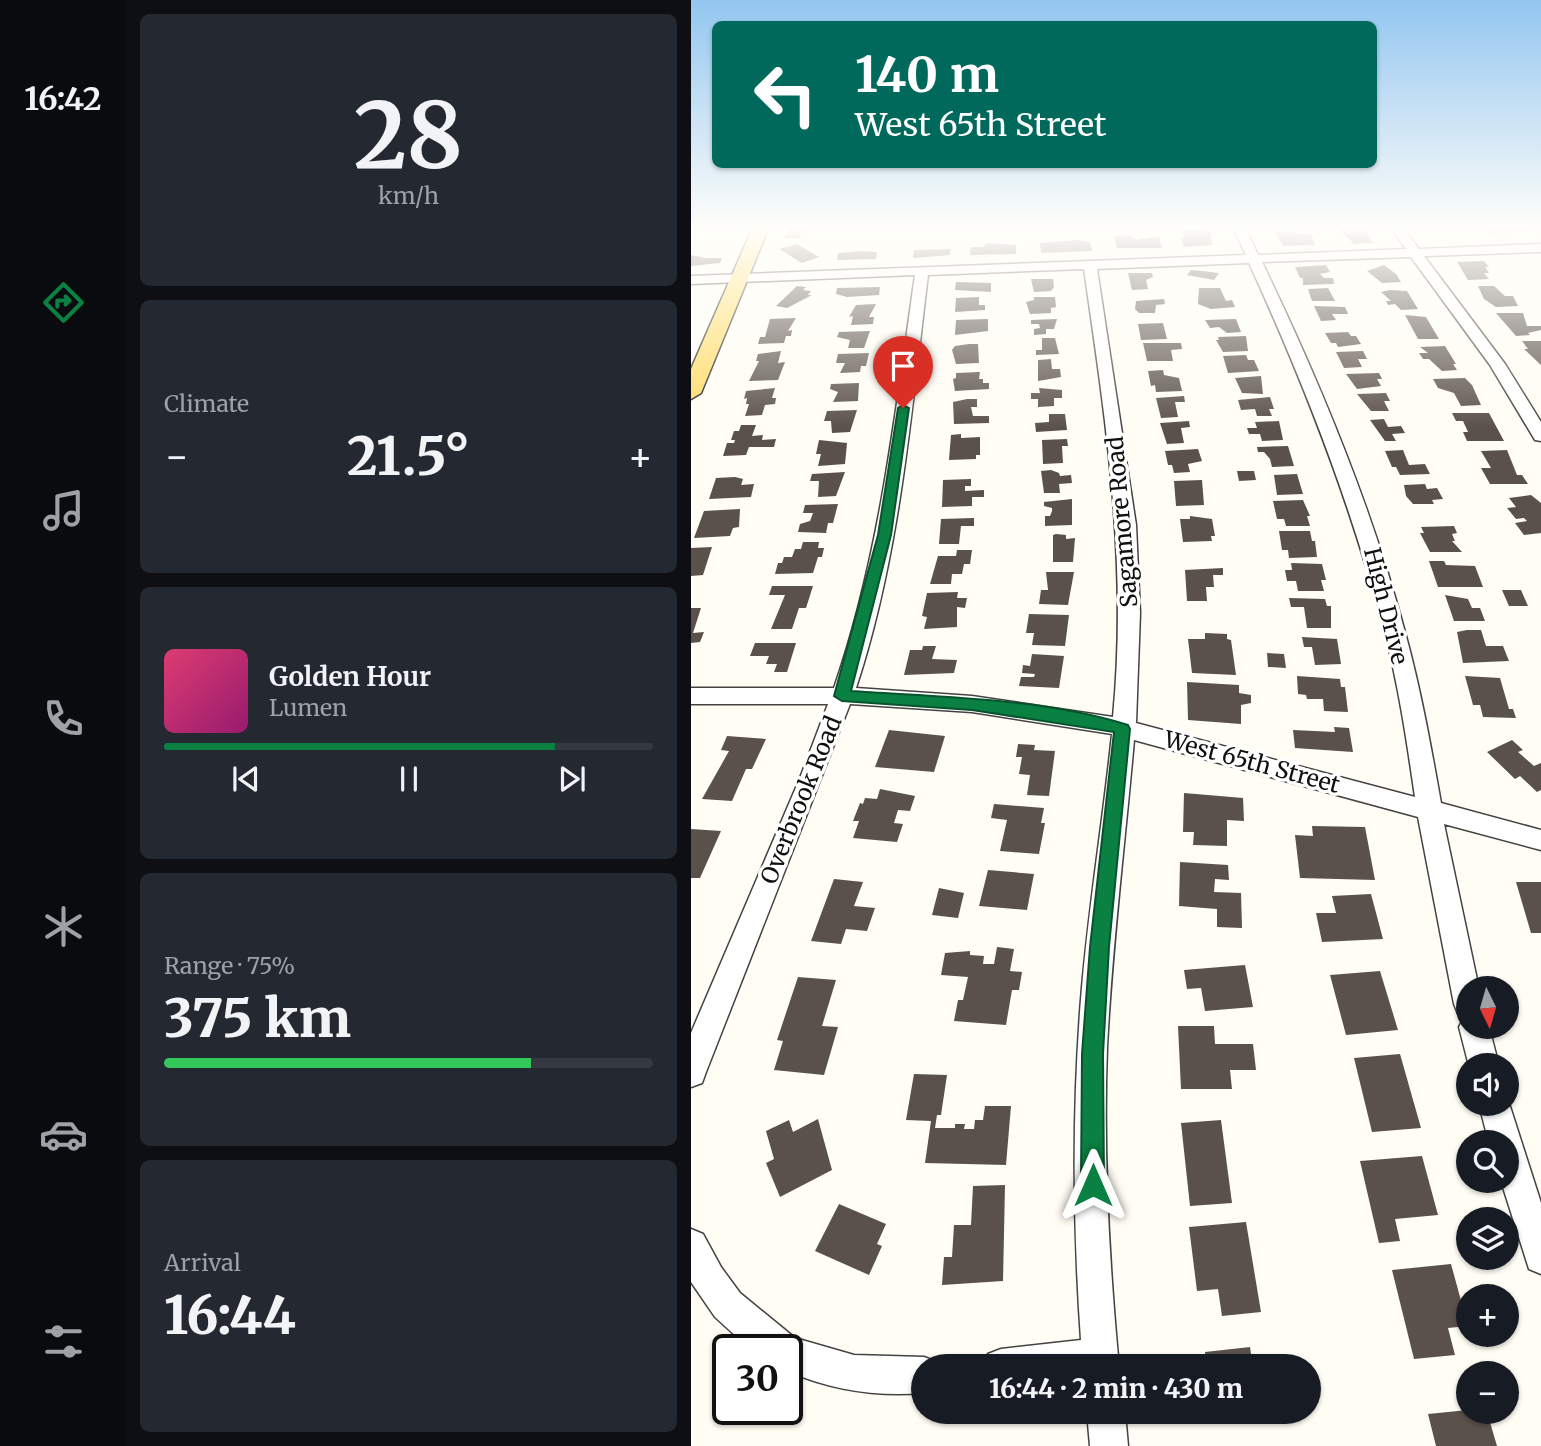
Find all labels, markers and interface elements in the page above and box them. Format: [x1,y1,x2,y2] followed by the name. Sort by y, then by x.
[855,44,999,105] text: 140 m
[740,49,831,140] icon: left
[354,78,463,193] text: 28
[24,79,102,119] text: 16:42
[855,105,1106,145] text: West 65th Street
[378,181,439,210] text: km/h
[39,278,88,327] icon: directions
[873,336,933,408] pin
[884,347,922,385] icon: arrive
[164,389,249,418] text: Climate
[347,424,470,489] text: 21.5°
[164,433,189,480] text: −
[628,433,653,480] text: +
[1100,435,1143,609] street label: Sagamore Road
[39,486,88,535] icon: music
[1358,544,1415,667] street label: High Drive
[269,660,431,693] text: Golden Hour
[269,693,347,722] text: Lumen
[39,694,88,743] icon: phone
[754,712,847,888] street label: Overbrook Road
[1160,724,1343,799] street label: West 65th Street
[227,760,265,798] icon: previous
[390,760,428,798] icon: pause
[553,760,591,798] icon: next
[39,902,88,951] icon: climate
[164,951,295,980] text: Range · 75%
[1456,976,1519,1040] north arrow
[1456,976,1519,1424] map controls
[164,986,351,1051] text: 375 km
[1456,1053,1519,1116] button: sound
[39,1110,88,1159] icon: car
[1456,1130,1519,1193] button: search
[1056,1148,1130,1222] position arrow
[1456,1207,1519,1270] button: layers
[164,1248,241,1277] text: Arrival
[164,1283,296,1348] text: 16:44
[1456,1284,1519,1347] button: +
[39,1317,88,1366] icon: filters
[712,1334,803,1425] speed limit sign: 30
[1456,1361,1519,1424] button: −
[989,1372,1243,1405] text: 16:44 · 2 min · 430 m

